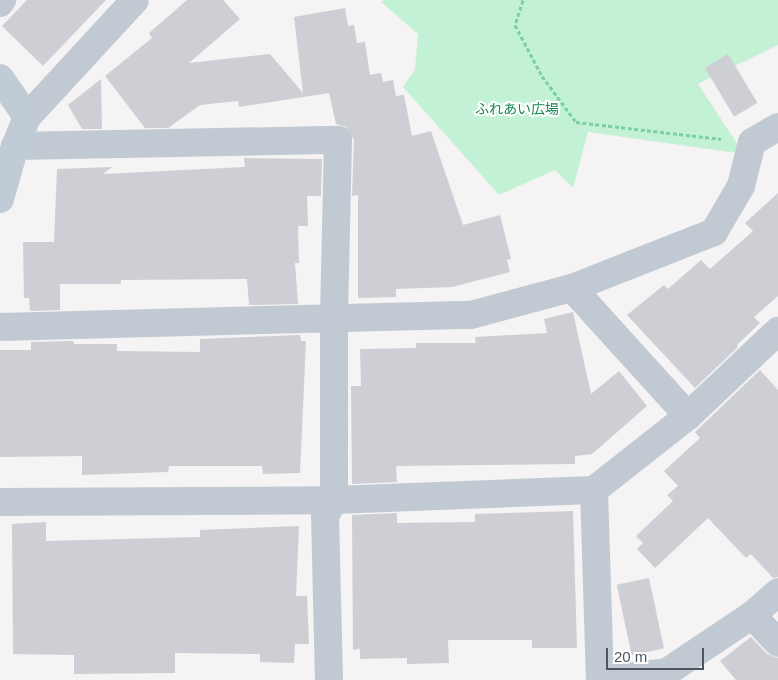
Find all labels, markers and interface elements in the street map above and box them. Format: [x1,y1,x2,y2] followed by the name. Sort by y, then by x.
[475,101,559,117] park label: ふれあい広場
[608,638,706,670] scale bar
[614,648,647,665] text: 20 m

